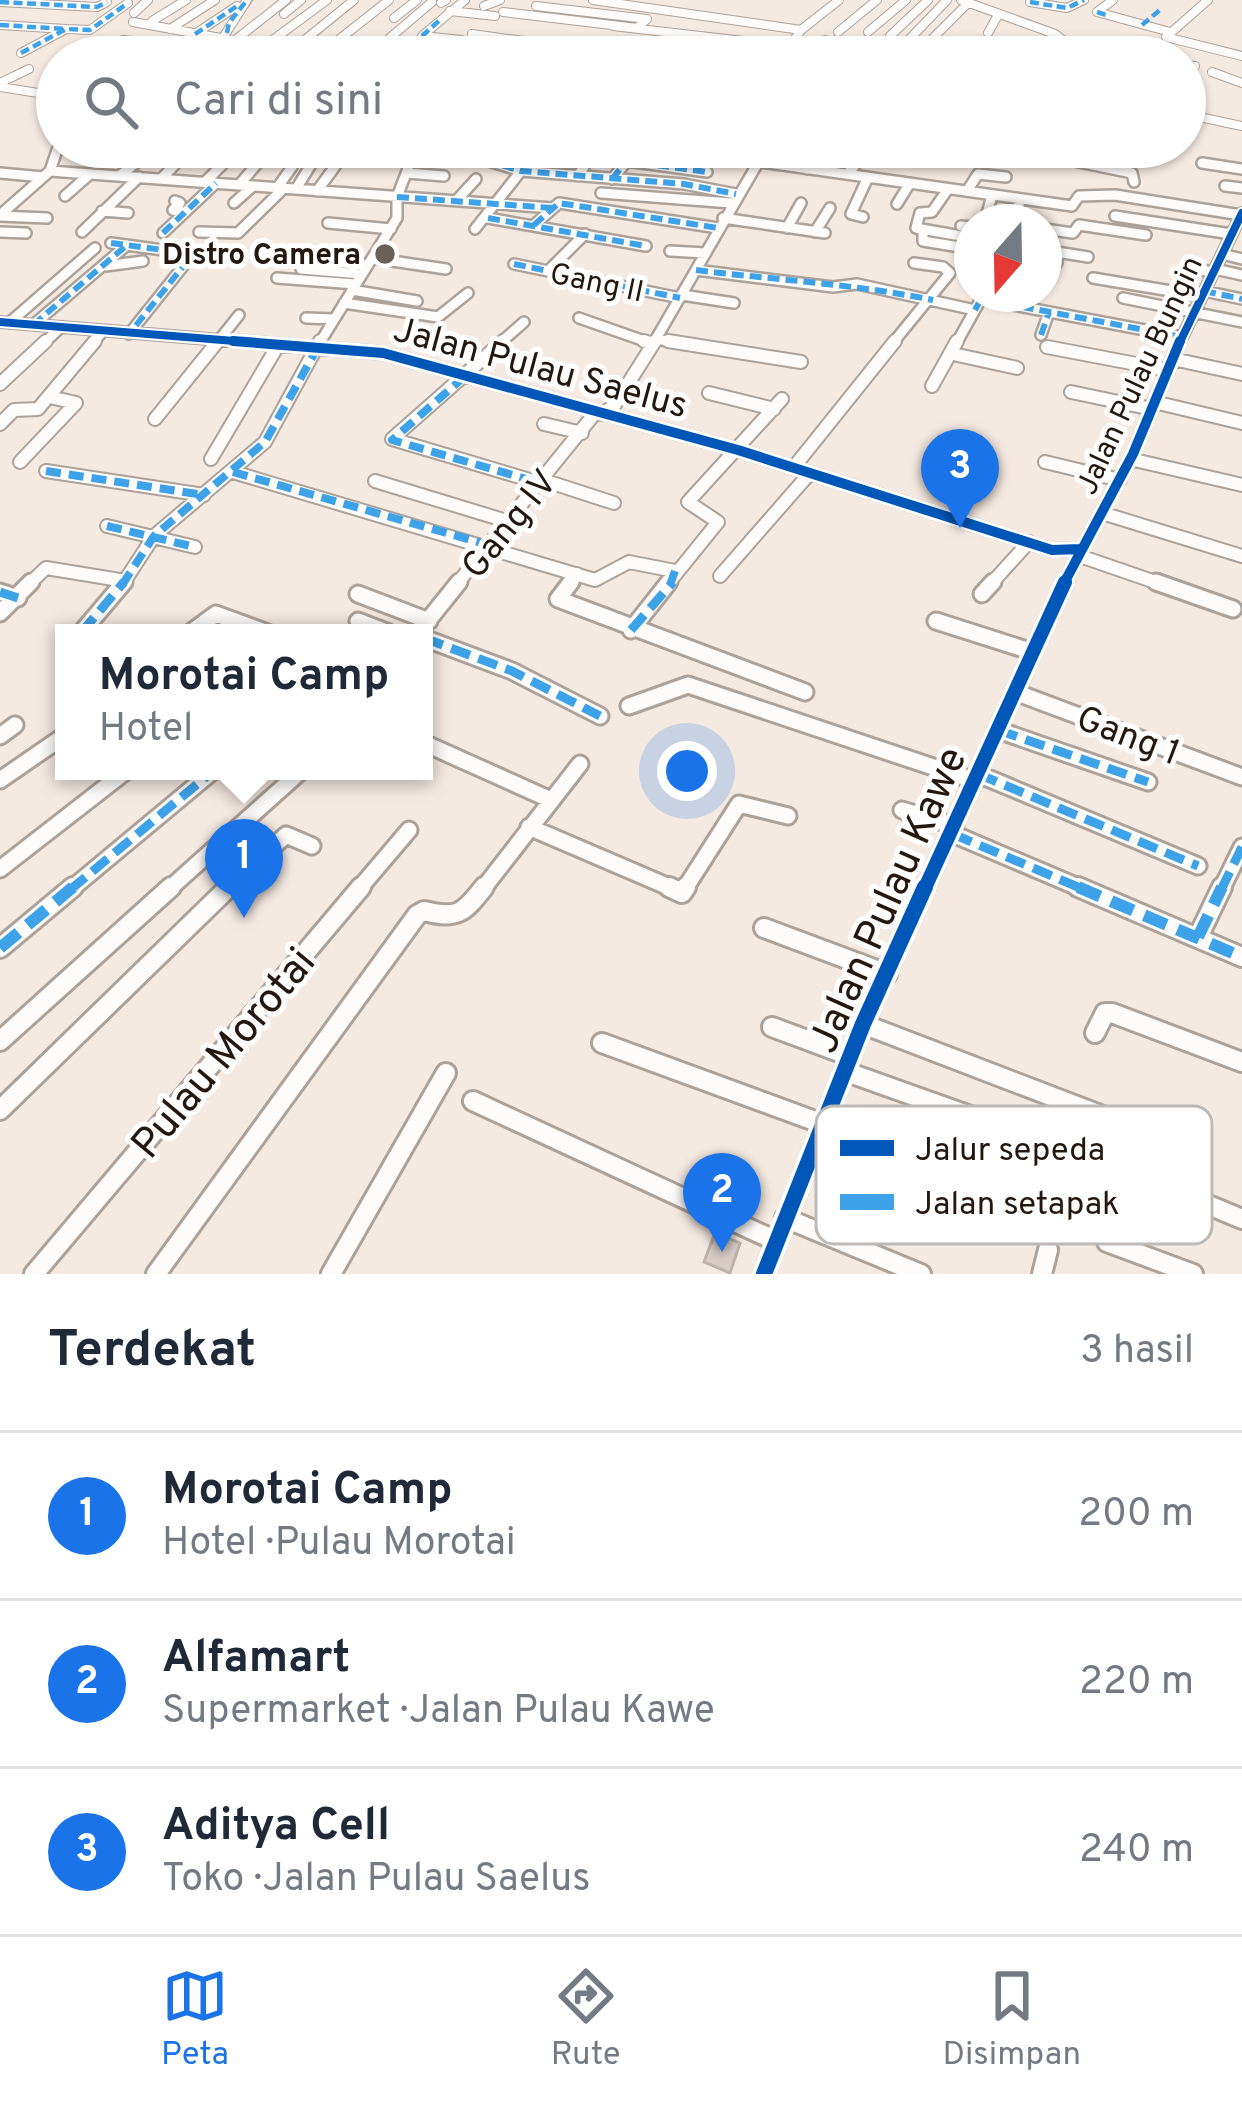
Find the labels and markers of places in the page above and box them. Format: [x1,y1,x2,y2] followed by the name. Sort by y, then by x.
[162,238,361,275] place label: Distro Camera
[372,241,398,267] marker: Distro Camera
[921,429,999,528] pin: 3
[205,819,283,918] pin: 1
[683,1153,761,1252] pin: 2

